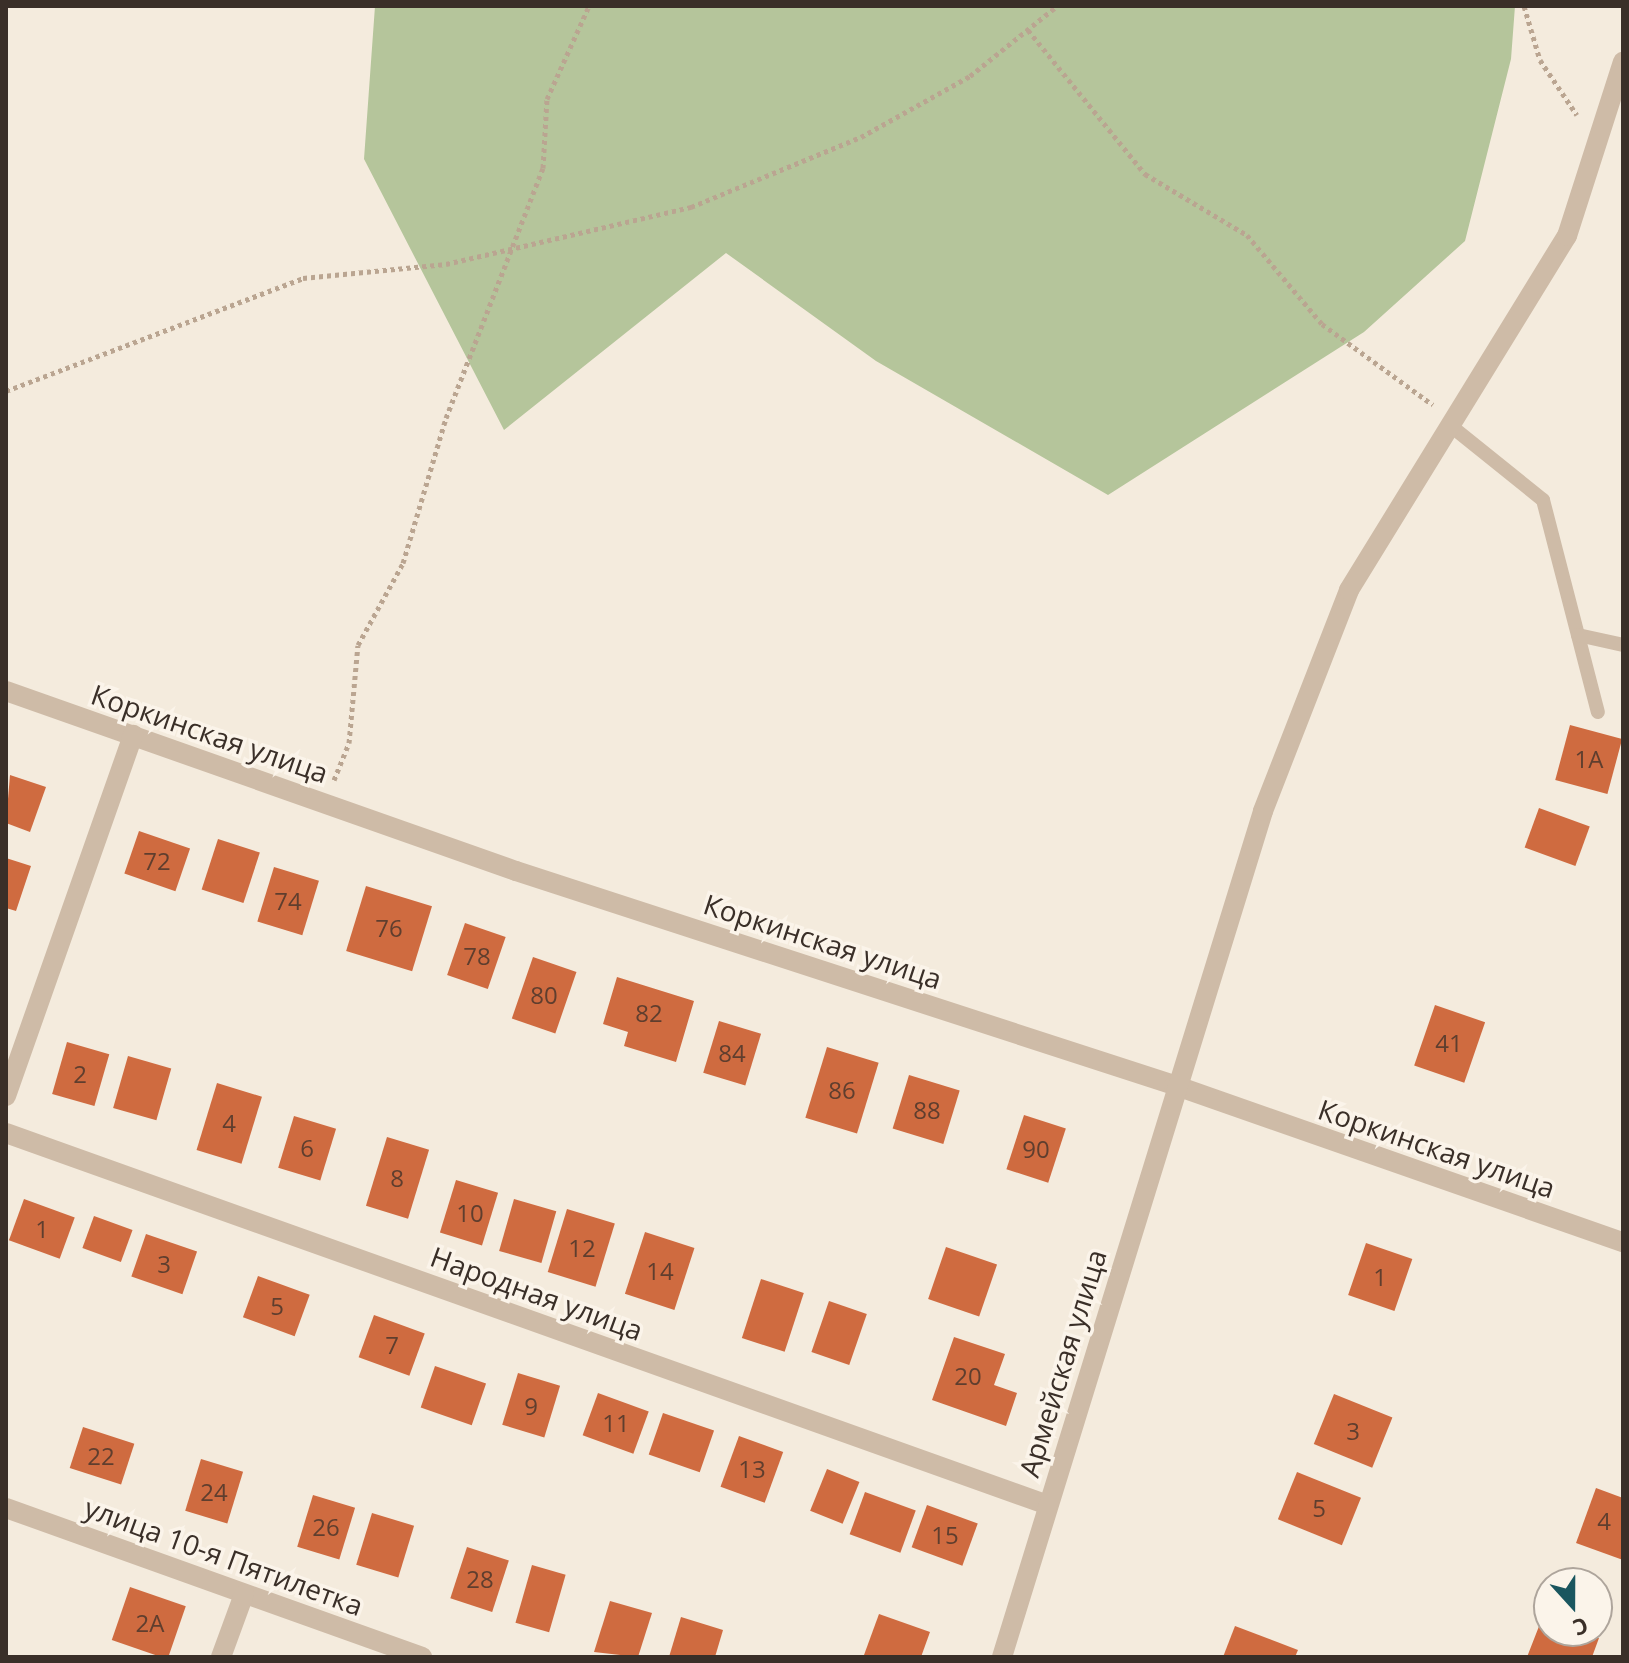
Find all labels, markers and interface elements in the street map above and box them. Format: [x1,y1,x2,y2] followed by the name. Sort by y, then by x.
[87,677,333,789] street label: Коркинская улица
[1575,745,1603,773] house number: 1А
[143,847,171,875] house number: 72
[274,887,302,915] house number: 74
[700,887,946,995] street label: Коркинская улица
[375,914,403,942] house number: 76
[463,942,491,970] house number: 78
[530,981,558,1009] house number: 80
[635,999,663,1027] house number: 82
[1435,1029,1463,1057] house number: 41
[718,1039,746,1067] house number: 84
[73,1060,87,1088] house number: 2
[828,1076,856,1104] house number: 86
[1314,1092,1560,1204] street label: Коркинская улица
[913,1096,941,1124] house number: 88
[222,1109,236,1137] house number: 4
[300,1134,314,1162] house number: 6
[1022,1135,1050,1163] house number: 90
[390,1164,404,1192] house number: 8
[456,1199,484,1227] house number: 10
[35,1215,49,1243] house number: 1
[568,1234,596,1262] house number: 12
[426,1239,648,1347] street label: Народная улица
[1011,1245,1113,1481] street label: Армейская улица
[157,1250,171,1278] house number: 3
[646,1257,674,1285] house number: 14
[1373,1263,1387,1291] house number: 1
[270,1292,284,1320] house number: 5
[385,1331,399,1359] house number: 7
[954,1362,982,1390] house number: 20
[524,1392,538,1420] house number: 9
[602,1409,630,1437] house number: 11
[1346,1417,1360,1445] house number: 3
[87,1442,115,1470] house number: 22
[738,1455,766,1483] house number: 13
[200,1478,228,1506] house number: 24
[80,1490,368,1622] street label: улица 10-я Пятилетка
[1312,1494,1326,1522] house number: 5
[1597,1507,1611,1535] house number: 4
[312,1513,340,1541] house number: 26
[931,1521,959,1549] house number: 15
[466,1565,494,1593] house number: 28
[1533,1567,1613,1647] north arrow
[136,1609,164,1637] house number: 2А
[1569,1611,1593,1644] text: С

